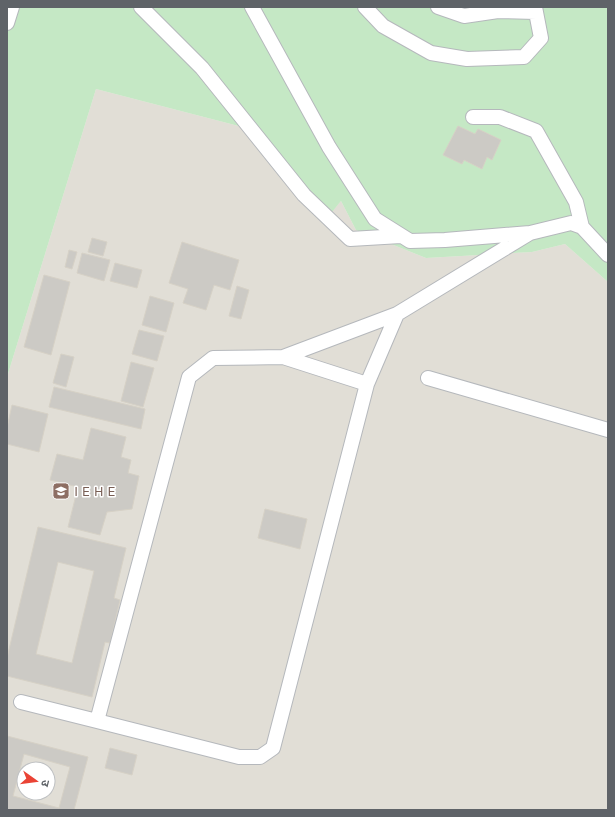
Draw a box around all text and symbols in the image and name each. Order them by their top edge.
school or university icon: I E H E [51,481,71,501]
place label: I E H E [74,482,116,500]
north arrow [16,761,56,801]
text: उ [38,779,52,789]

